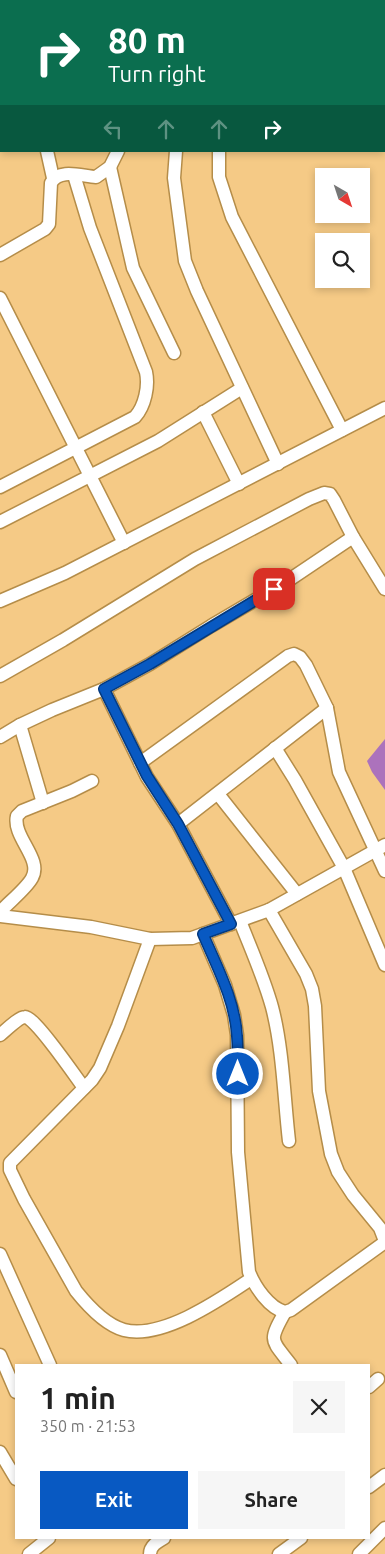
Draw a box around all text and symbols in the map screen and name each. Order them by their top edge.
icon: right [25,20,90,85]
text: 80 m [108,20,186,60]
text: Turn right [108,61,206,86]
icon: left [99,115,127,143]
icon: ahead [152,115,180,143]
icon: ahead [205,115,233,143]
icon: right [258,115,286,143]
north arrow [315,168,370,222]
map controls [315,168,370,288]
button: search [315,233,370,288]
pin [253,568,295,610]
icon: arrive [260,575,288,603]
position arrow [211,1047,263,1099]
text: 1 min [40,1381,116,1415]
button: close [293,1381,345,1433]
text: 350 m · 21:53 [40,1417,136,1435]
button: Exit [40,1471,188,1529]
button: Share [198,1471,345,1529]

